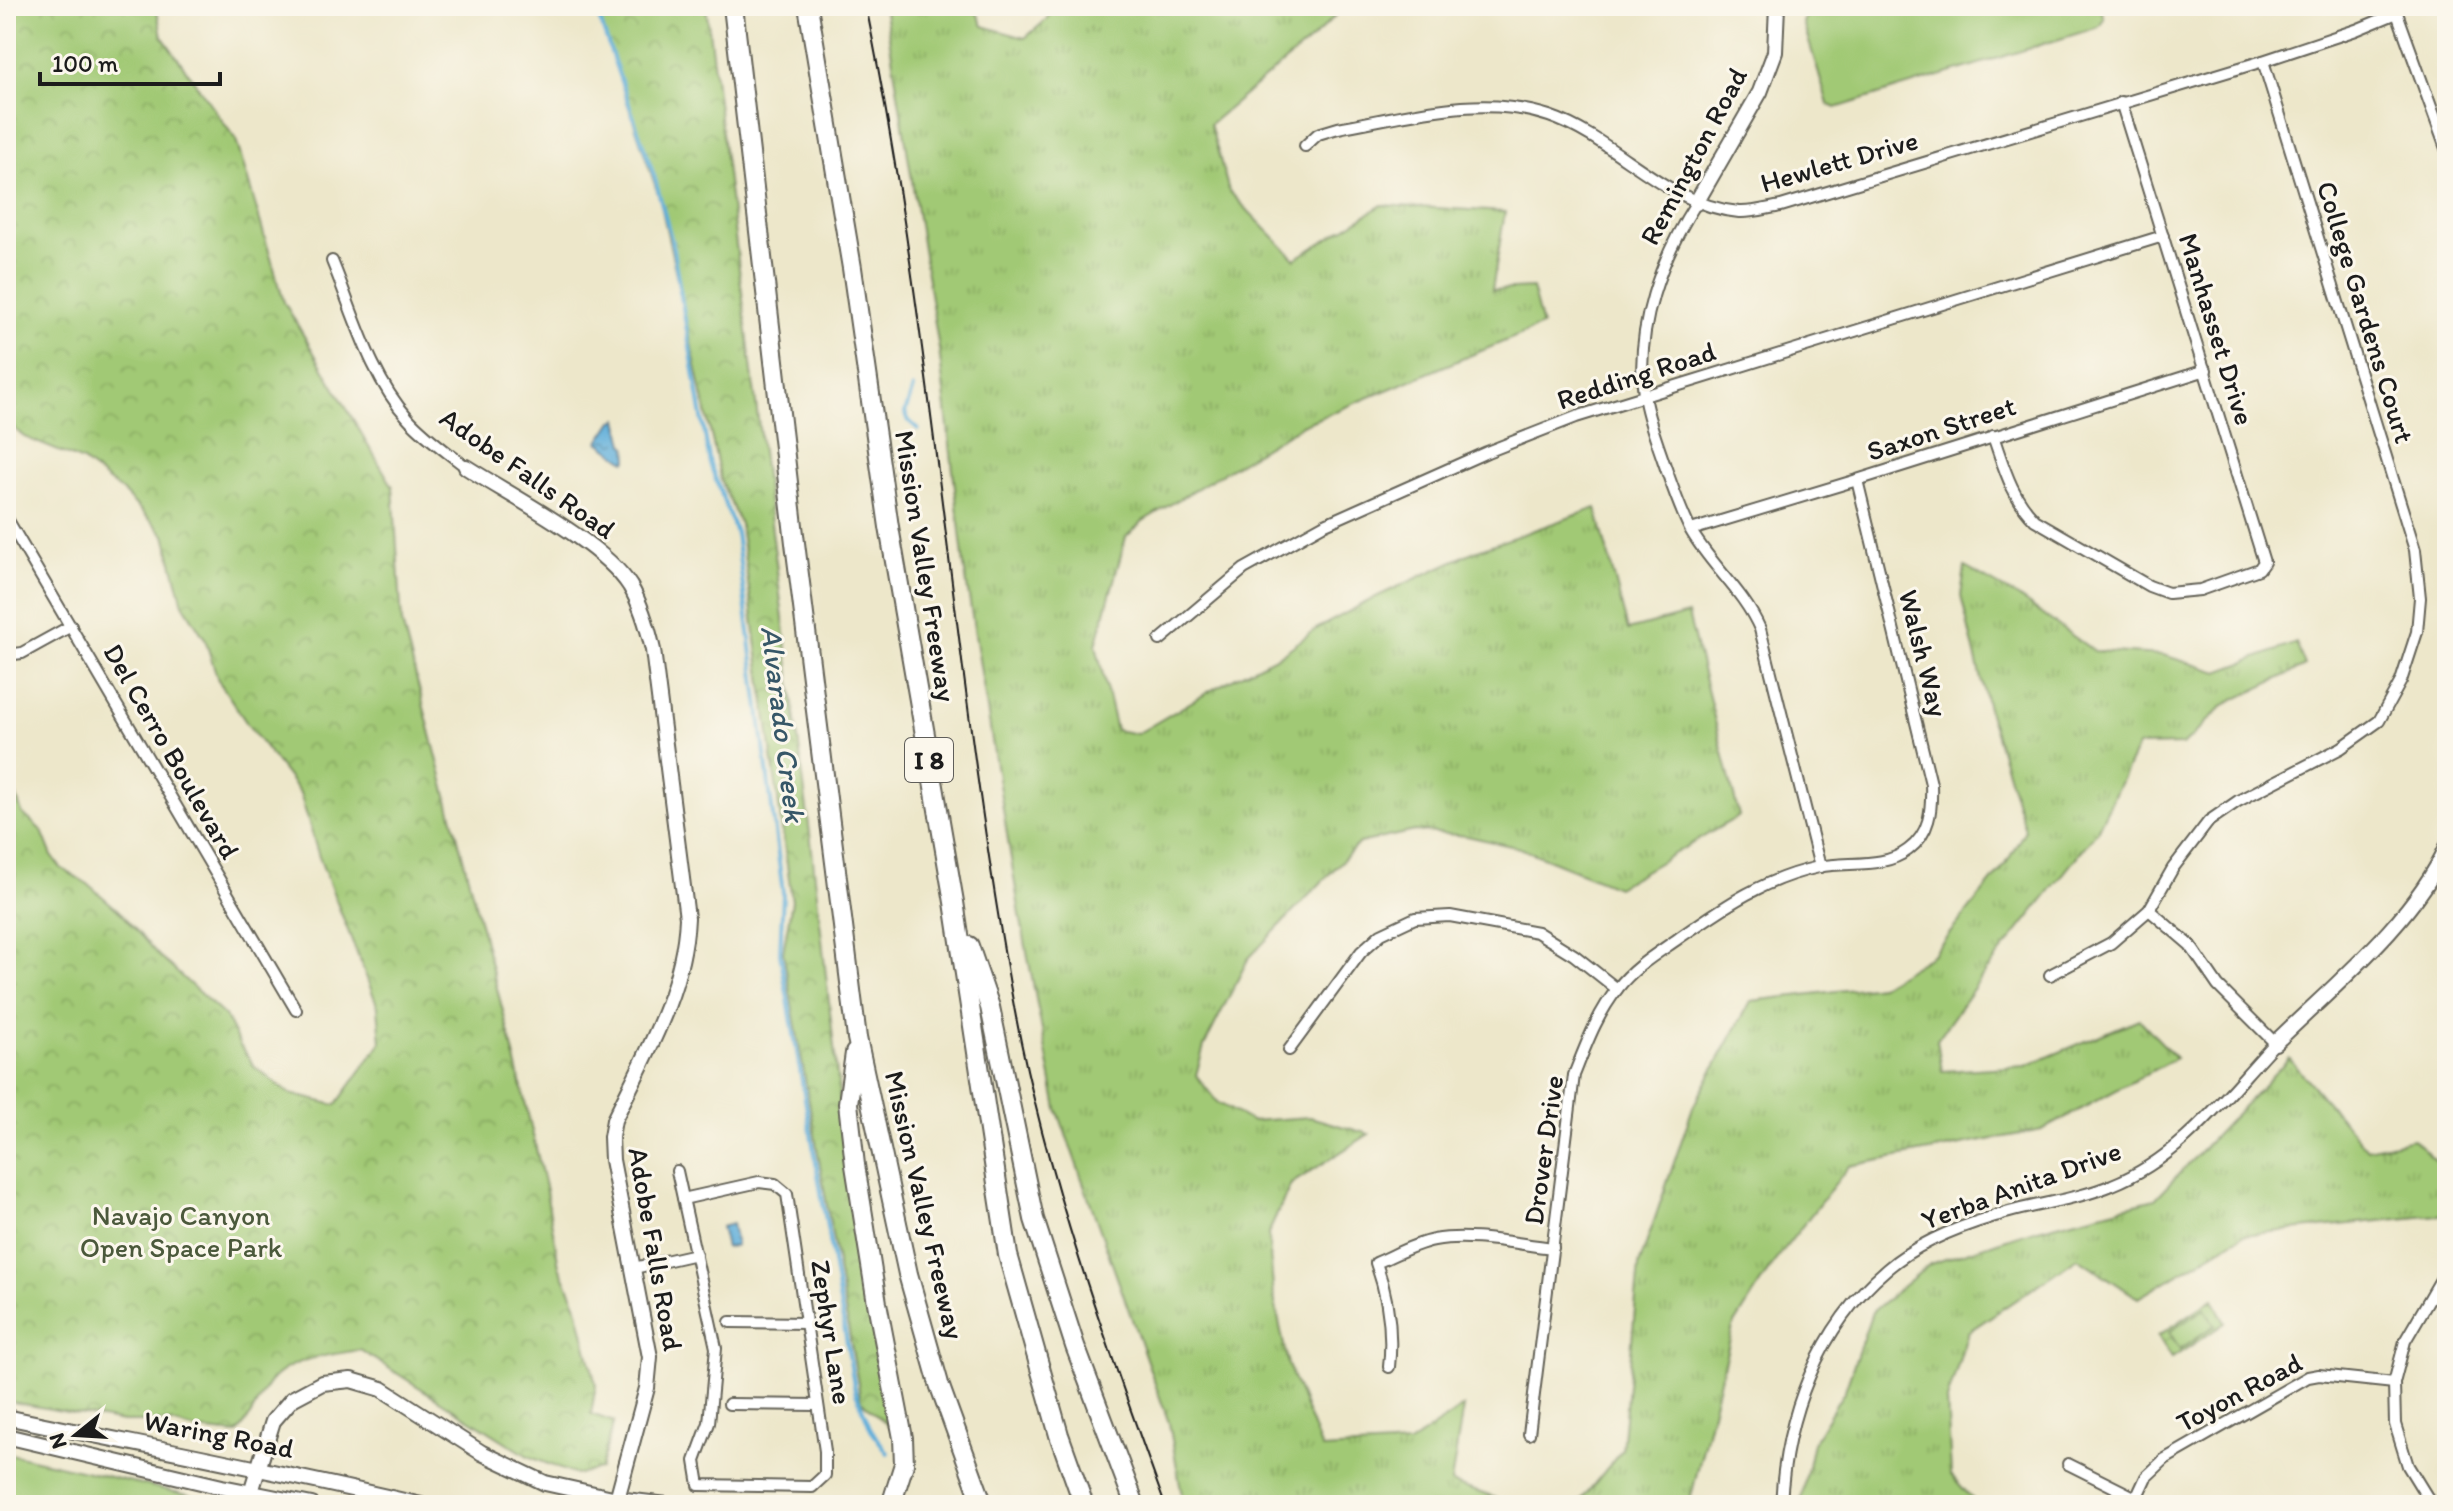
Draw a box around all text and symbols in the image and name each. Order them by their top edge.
scale bar [40,36,220,86]
text: 100 m [52,49,118,78]
street label: Remington Road [1632,61,1754,251]
street label: Hewlett Drive [1756,122,1922,200]
street label: College Gardens Court [2310,177,2422,447]
street label: Manhasset Drive [2172,229,2262,429]
street label: Redding Road [1552,333,1720,417]
street label: Saxon Street [1862,388,2020,468]
street label: Adobe Falls Road [434,400,622,546]
street label: Mission Valley Freeway [888,428,964,704]
street label: Walsh Way [1892,586,1956,720]
water label: Alvarado Creek [753,624,814,825]
street label: Del Cerro Boulevard [96,637,248,865]
road number: I 8 [905,738,953,782]
street label: Mission Valley Freeway [878,1067,972,1343]
street label: Drover Drive [1516,1073,1570,1227]
street label: Yerba Anita Drive [1916,1133,2126,1237]
street label: Adobe Falls Road [621,1145,691,1353]
park label: Navajo Canyon Open Space Park [80,1198,283,1264]
street label: Zephyr Lane [804,1257,860,1407]
street label: Toyon Road [2170,1345,2308,1439]
north arrow [36,1395,116,1475]
street label: Waring Road [141,1403,298,1465]
text: N [42,1430,73,1452]

